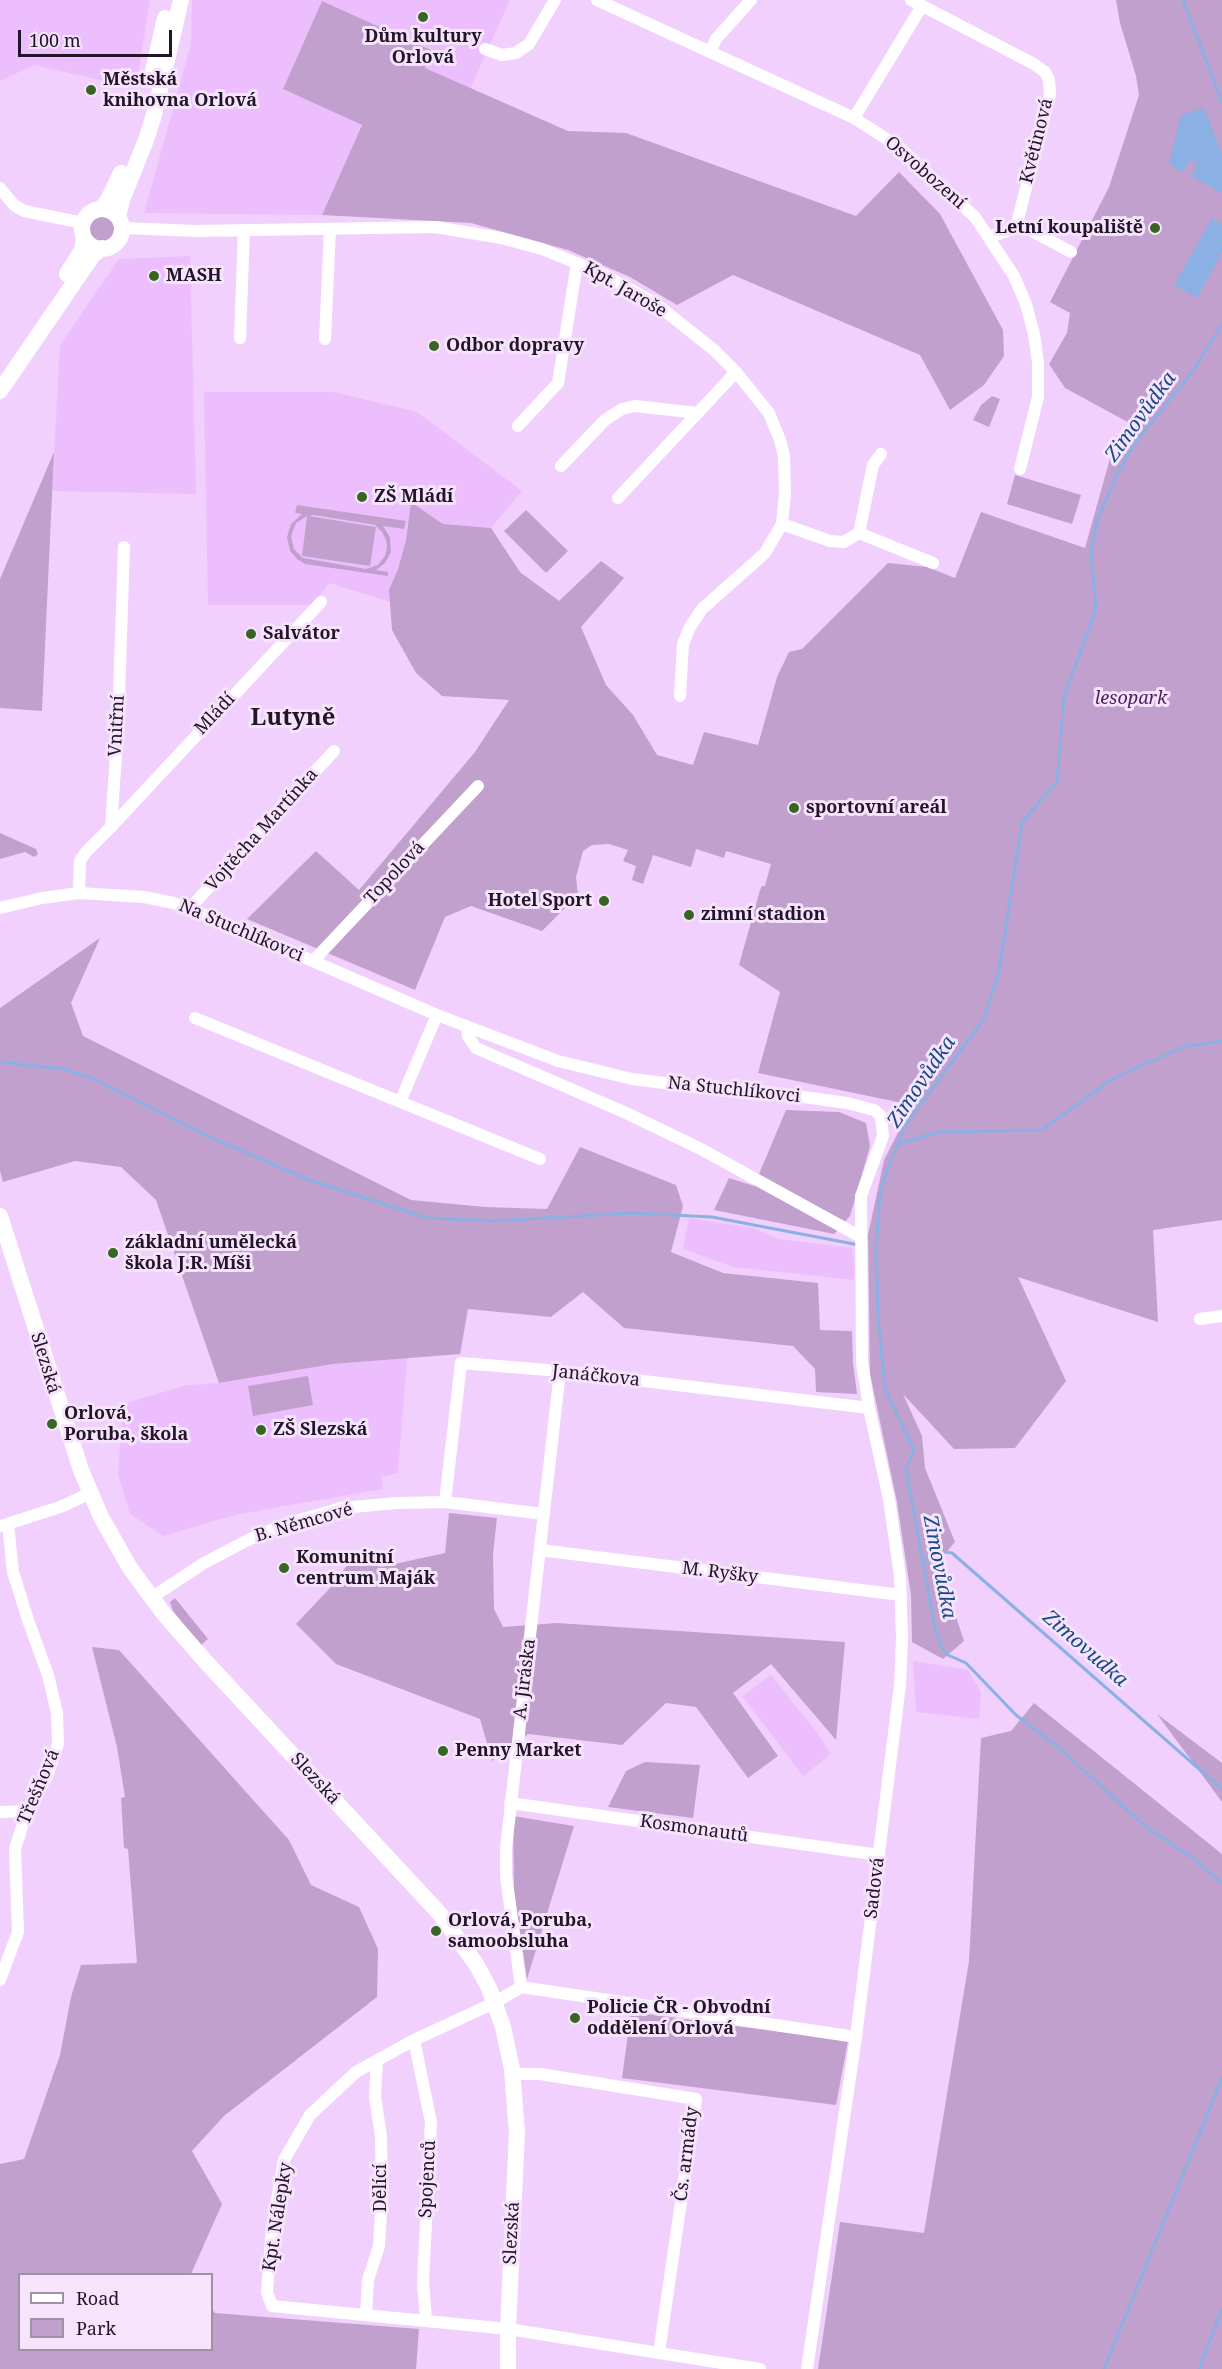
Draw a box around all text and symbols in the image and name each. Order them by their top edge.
marker: Dům kultury Orlová [416,10,430,24]
scale bar [21,18,176,56]
place label: Dům kultury Orlová [364,26,482,68]
text: 100 m [29,28,81,52]
place label: Městská knihovna Orlová [103,69,257,112]
marker: Městská knihovna Orlová [84,83,98,97]
street label: Květinová [1016,96,1058,186]
street label: Osvobození [880,132,970,214]
place label: Letní koupaliště [995,217,1143,239]
marker: Letní koupaliště [1148,221,1162,235]
street label: Kpt. Jaroše [580,258,670,322]
place label: MASH [166,265,222,287]
marker: MASH [147,269,161,283]
place label: Odbor dopravy [446,335,584,357]
marker: Odbor dopravy [427,339,441,353]
water label: Zimovůdka [1100,368,1182,466]
place label: ZŠ Mládí [374,486,453,508]
marker: ZŠ Mládí [355,490,369,504]
place label: Salvátor [263,623,340,645]
marker: Salvátor [244,627,258,641]
park label: lesopark [1095,688,1167,710]
street label: Mládí [190,689,240,739]
street label: Vnitřní [105,695,129,757]
district label: Lutyně [250,704,336,732]
street label: Vojtěcha Martínka [201,764,323,896]
place label: sportovní areál [806,797,947,819]
marker: sportovní areál [787,801,801,815]
street label: Topolová [360,837,430,909]
place label: Hotel Sport [488,890,592,912]
marker: Hotel Sport [597,894,611,908]
street label: Na Stuchlíkovci [175,895,307,967]
place label: zimní stadion [701,904,825,926]
marker: zimní stadion [682,908,696,922]
water label: Zimovůdka [883,1032,961,1132]
street label: Na Stuchlíkovci [667,1072,801,1108]
place label: základní umělecká škola J.R. Míši [125,1232,297,1274]
marker: základní umělecká škola J.R. Míši [106,1246,120,1260]
street label: Slezská [25,1330,65,1396]
street label: Janáčkova [551,1361,641,1391]
place label: Orlová, Poruba, škola [64,1403,188,1446]
marker: Orlová, Poruba, škola [45,1417,59,1431]
place label: ZŠ Slezská [273,1419,368,1441]
marker: ZŠ Slezská [254,1423,268,1437]
street label: B. Němcové [253,1499,355,1547]
water label: Zimovůdka [917,1513,961,1621]
place label: Komunitní centrum Maják [296,1547,435,1590]
street label: M. Ryšky [681,1558,759,1588]
marker: Komunitní centrum Maják [277,1561,291,1575]
water label: Zimovudka [1038,1606,1132,1692]
street label: A. Jiráska [509,1637,541,1721]
place label: Penny Market [455,1740,582,1762]
marker: Penny Market [436,1744,450,1758]
street label: Třešňová [13,1746,65,1828]
street label: Slezská [286,1749,344,1809]
street label: Kosmonautů [638,1811,750,1847]
street label: Sadová [861,1856,889,1920]
place label: Orlová, Poruba, samoobsluha [448,1910,592,1952]
marker: Orlová, Poruba, samoobsluha [429,1924,443,1938]
place label: Policie ČR - Obvodní oddělení Orlová [587,1997,771,2040]
marker: Policie ČR - Obvodní oddělení Orlová [568,2011,582,2025]
street label: Čs. armády [670,2105,704,2203]
street label: Spojenců [415,2139,441,2219]
street label: Kpt. Nálepky [259,2161,297,2273]
street label: Dělící [370,2164,392,2212]
street label: Slezská [500,2201,524,2265]
legend [18,2273,213,2351]
text: Road [76,2286,119,2310]
text: Park [76,2316,116,2340]

